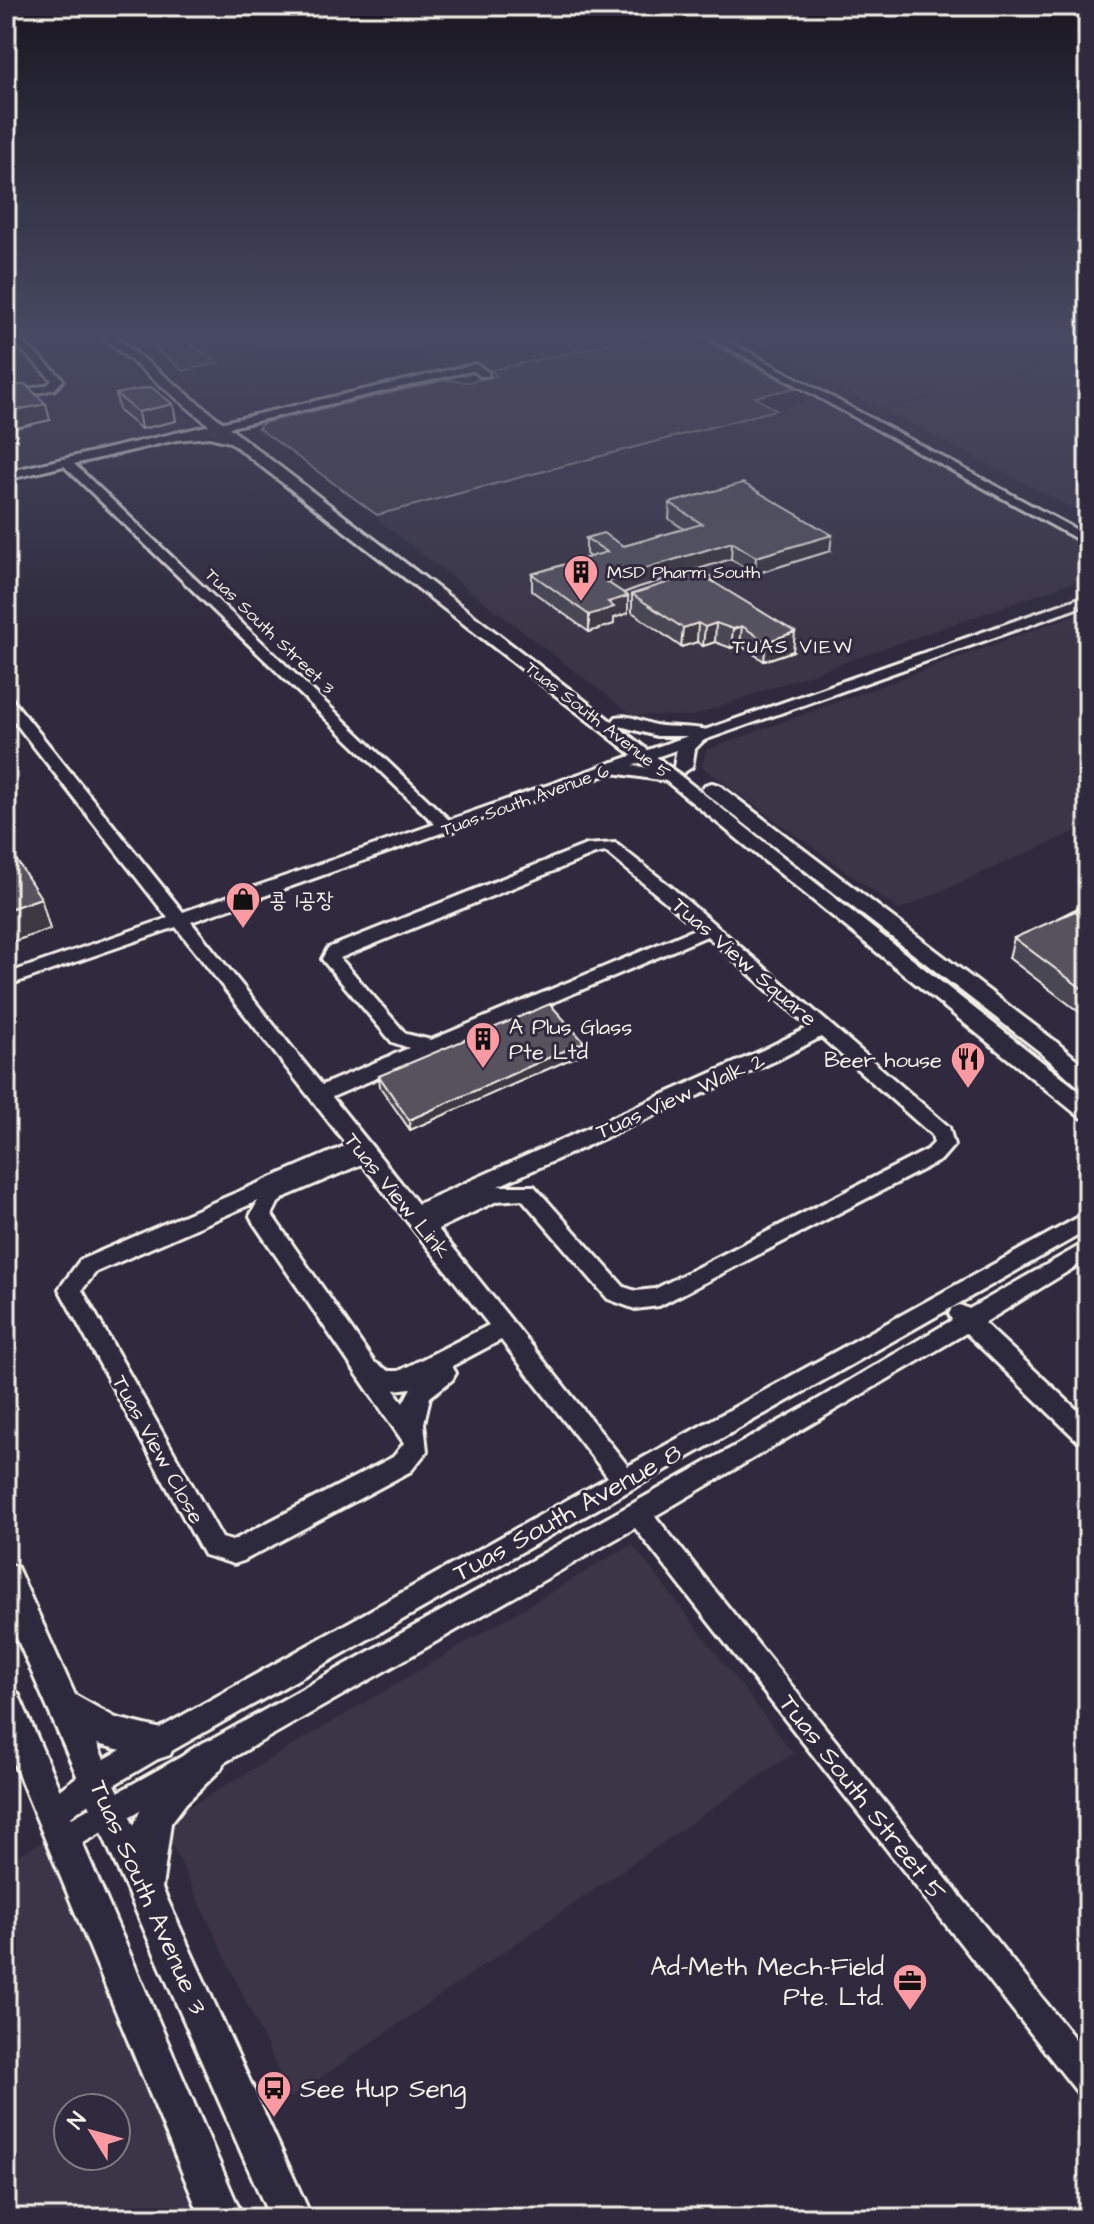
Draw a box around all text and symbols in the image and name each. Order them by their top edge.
building icon: MSD Pharm South [562,553,600,603]
place label: MSD Pharm South [607,560,760,585]
street label: Tuas South Street 3 [199,563,340,700]
district label: TUAS VIEW [732,633,854,661]
street label: Tuas South Avenue 5 [520,656,676,785]
street label: Tuas South Avenue 6 [438,758,613,842]
shop icon: 콩 1공장 [224,880,262,930]
place label: 콩 1공장 [269,885,334,916]
street label: Tuas View Square [665,890,823,1034]
place label: A Plus Glass Pte Ltd [509,1012,632,1068]
building icon: A Plus Glass Pte Ltd [464,1020,502,1070]
restaurant icon: Beer house [949,1040,987,1090]
street label: Tuas View Walk 2 [591,1045,770,1148]
place label: Beer house [824,1045,942,1076]
street label: Tuas View Link [336,1126,458,1266]
street label: Tuas View Close [104,1370,212,1530]
street label: Tuas South Avenue 8 [447,1435,688,1591]
street label: Tuas South Street 5 [770,1687,954,1909]
street label: Tuas South Avenue 3 [80,1775,216,2020]
place label: Ad-Meth Mech-Field Pte. Ltd. [650,1949,884,2015]
office icon: Ad-Meth Mech-Field Pte. Ltd. [891,1962,929,2012]
bus stop icon: See Hup Seng [255,2069,293,2119]
place label: See Hup Seng [300,2071,466,2109]
north arrow [52,2092,132,2172]
text: N [61,2106,94,2136]

